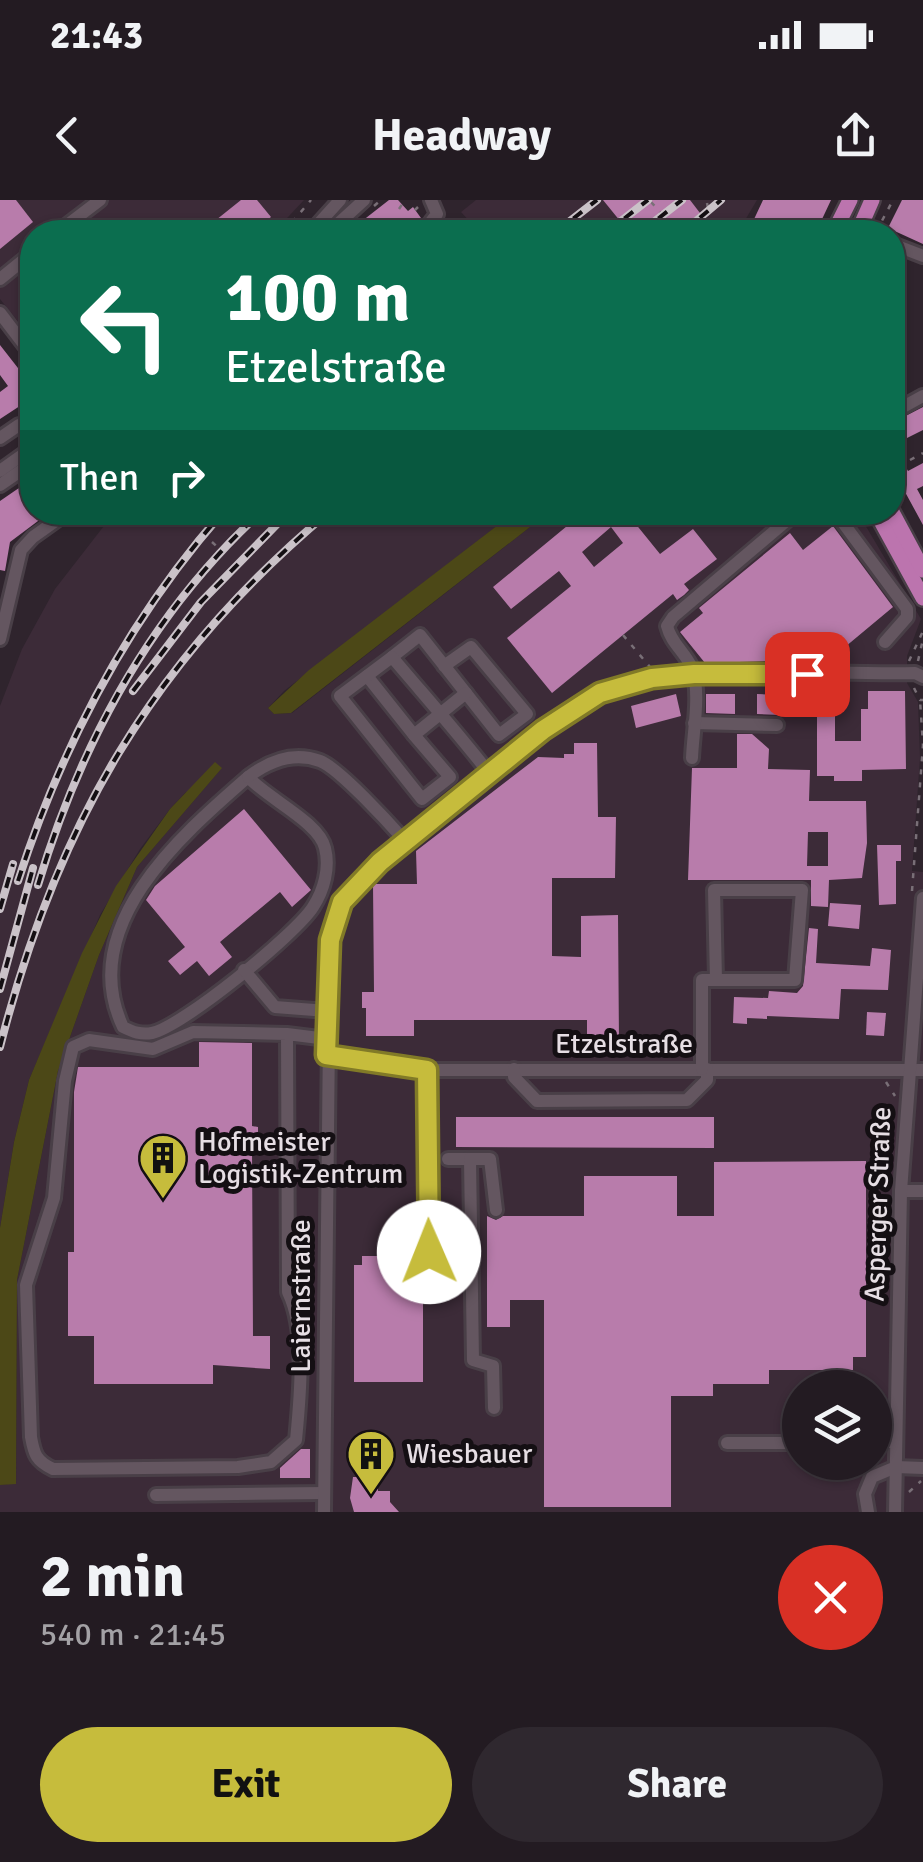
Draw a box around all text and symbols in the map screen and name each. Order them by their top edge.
text: 21:43 [50,12,143,59]
icon: back [40,108,95,163]
text: Headway [372,108,551,163]
icon: share [828,108,883,163]
text: 100 m [225,254,410,340]
icon: left [60,260,190,390]
text: Etzelstraße [225,340,447,395]
icon: right [159,450,214,505]
text: Then [60,454,139,501]
pin [765,632,850,717]
icon: arrive [780,647,835,702]
street label: Etzelstraße [555,1027,693,1061]
street label: Asperger Straße [858,1106,898,1302]
place label: Hofmeister Logistik-Zentrum [198,1125,403,1191]
building icon: Hofmeister Logistik-Zentrum [137,1132,189,1200]
position arrow [377,1200,481,1304]
street label: Laiernstraße [284,1219,318,1373]
map controls [782,1370,892,1480]
button: layers [782,1370,892,1480]
building icon: Wiesbauer [345,1428,397,1496]
place label: Wiesbauer [406,1437,533,1471]
text: 2 min [40,1540,185,1614]
button: close [778,1545,883,1650]
text: 540 m · 21:45 [40,1615,226,1654]
button: Exit [40,1727,452,1842]
button: Share [472,1727,883,1842]

